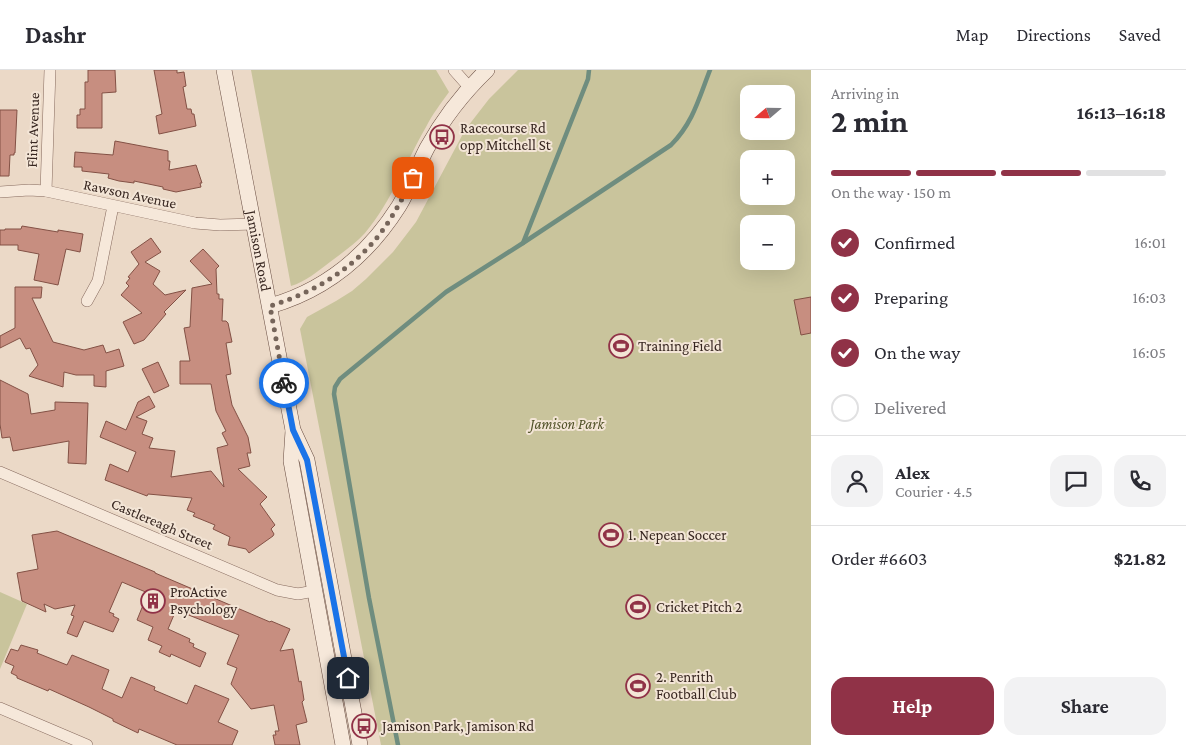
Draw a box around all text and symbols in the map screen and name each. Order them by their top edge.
text: Dashr [25,21,86,48]
text: Map [956,25,988,45]
text: Directions [1016,25,1091,45]
text: Saved [1119,25,1161,45]
north arrow [740,85,795,140]
map controls [740,85,795,270]
text: Arriving in [831,85,899,102]
street label: Flint Avenue [24,92,42,168]
text: 16:13–16:18 [1077,102,1166,123]
text: 2 min [831,103,908,139]
place label: Racecourse Rd opp Mitchell St [460,120,552,154]
bus stop icon: Racecourse Rd opp Mitchell St [429,124,455,150]
button: + [740,150,795,205]
pin [392,157,434,199]
icon: bag [399,164,427,192]
street label: Rawson Avenue [82,176,178,212]
text: On the way · 150 m [831,184,951,201]
street label: Jamison Road [242,207,274,293]
button: − [740,215,795,270]
icon: check [831,229,859,257]
text: Confirmed [874,232,955,253]
text: 16:01 [1135,234,1166,251]
icon: check [831,284,859,312]
text: Preparing [874,287,948,308]
text: 16:03 [1132,289,1166,306]
sports icon: Training Field [608,333,634,359]
place label: Training Field [638,338,722,355]
icon: check [831,339,859,367]
text: On the way [874,342,960,363]
text: 16:05 [1132,344,1166,361]
courier [259,358,309,408]
icon: bike [270,369,298,397]
text: Delivered [874,397,947,418]
park label: Jamison Park [527,416,605,433]
button: person [831,455,883,507]
button: chat [1050,455,1102,507]
button: phone [1114,455,1166,507]
text: Alex [895,462,930,483]
text: Courier · 4.5 [895,483,973,500]
street label: Castlereagh Street [108,495,216,554]
sports icon: 1. Nepean Soccer [598,522,624,548]
place label: 1. Nepean Soccer [628,527,727,544]
text: Order #6603 [831,548,927,569]
text: $21.82 [1114,548,1166,569]
place label: ProActive Psychology [170,584,237,618]
building icon: ProActive Psychology [140,588,166,614]
sports icon: Cricket Pitch 2 [625,594,651,620]
place label: Cricket Pitch 2 [656,599,742,615]
pin [327,657,369,699]
icon: home [334,664,362,692]
place label: 2. Penrith Football Club [656,669,737,702]
sports icon: 2. Penrith Football Club [625,673,651,699]
button: Help [831,677,994,735]
button: Share [1004,677,1166,735]
bus stop icon: Jamison Park, Jamison Rd [351,713,377,739]
place label: Jamison Park, Jamison Rd [380,718,534,735]

